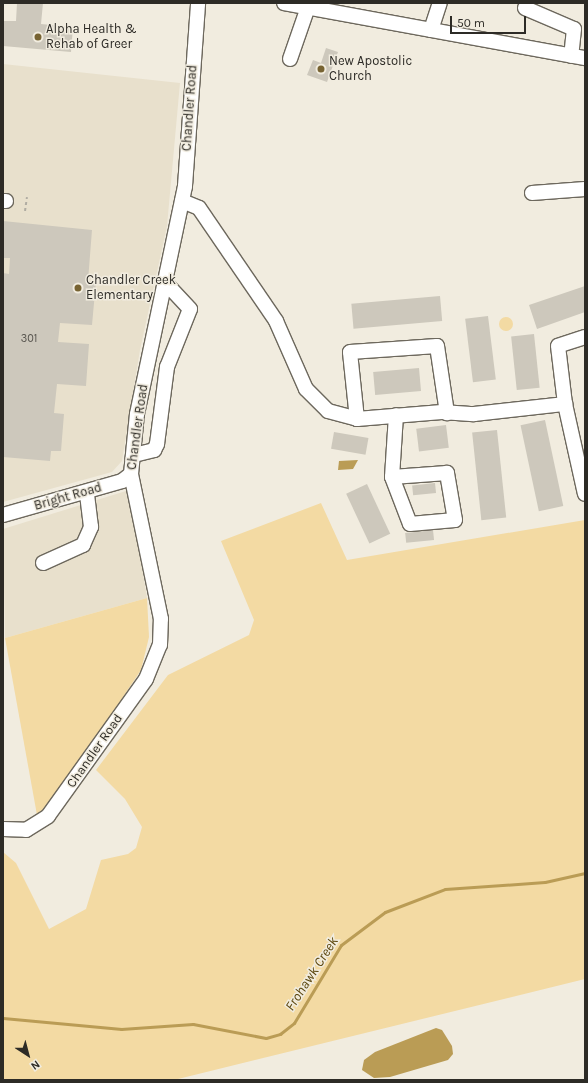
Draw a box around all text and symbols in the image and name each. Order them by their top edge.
scale bar [452,8,528,34]
text: 50 m [457,16,485,30]
place label: Alpha Health & Rehab of Greer [46,22,137,53]
marker: Alpha Health & Rehab of Greer [33,32,43,42]
place label: New Apostolic Church [329,54,412,85]
street label: Chandler Road [179,64,201,152]
marker: New Apostolic Church [316,64,326,74]
place label: Chandler Creek Elementary [86,273,176,304]
marker: Chandler Creek Elementary [73,283,83,293]
house number: 301 [21,332,37,346]
street label: Chandler Road [124,383,152,471]
street label: Bright Road [32,480,104,514]
street label: Chandler Road [64,711,126,791]
water label: Frohawk Creek [282,934,342,1014]
north arrow [8,1035,48,1075]
text: N [28,1058,42,1073]

